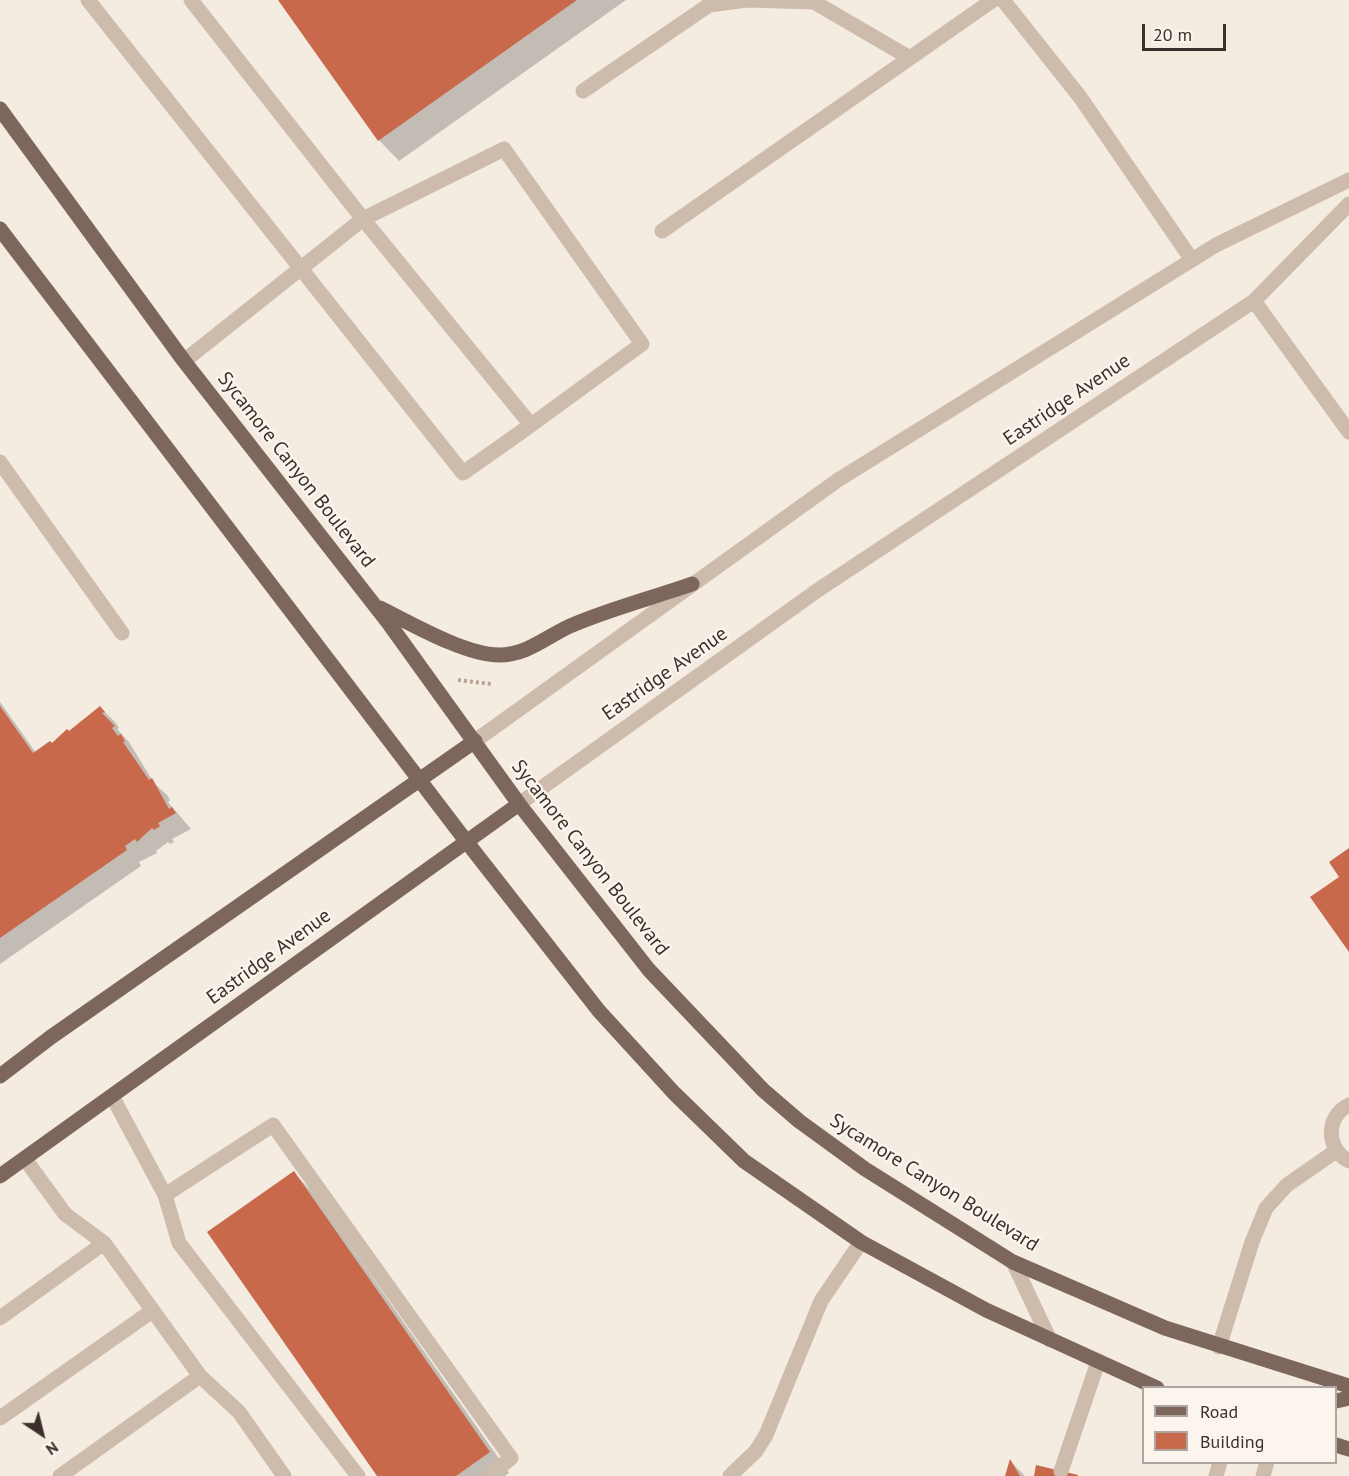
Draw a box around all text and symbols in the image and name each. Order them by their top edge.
scale bar [1145,12,1229,50]
text: 20 m [1153,23,1192,46]
street label: Eastridge Avenue [999,349,1135,451]
street label: Sycamore Canyon Boulevard [212,367,380,573]
street label: Eastridge Avenue [598,622,732,726]
street label: Sycamore Canyon Boulevard [506,755,674,961]
street label: Eastridge Avenue [202,904,336,1010]
street label: Sycamore Canyon Boulevard [825,1109,1043,1257]
legend [1142,1386,1337,1464]
text: Road [1200,1400,1238,1423]
north arrow [12,1404,72,1464]
text: Building [1200,1430,1264,1453]
text: N [42,1438,62,1460]

